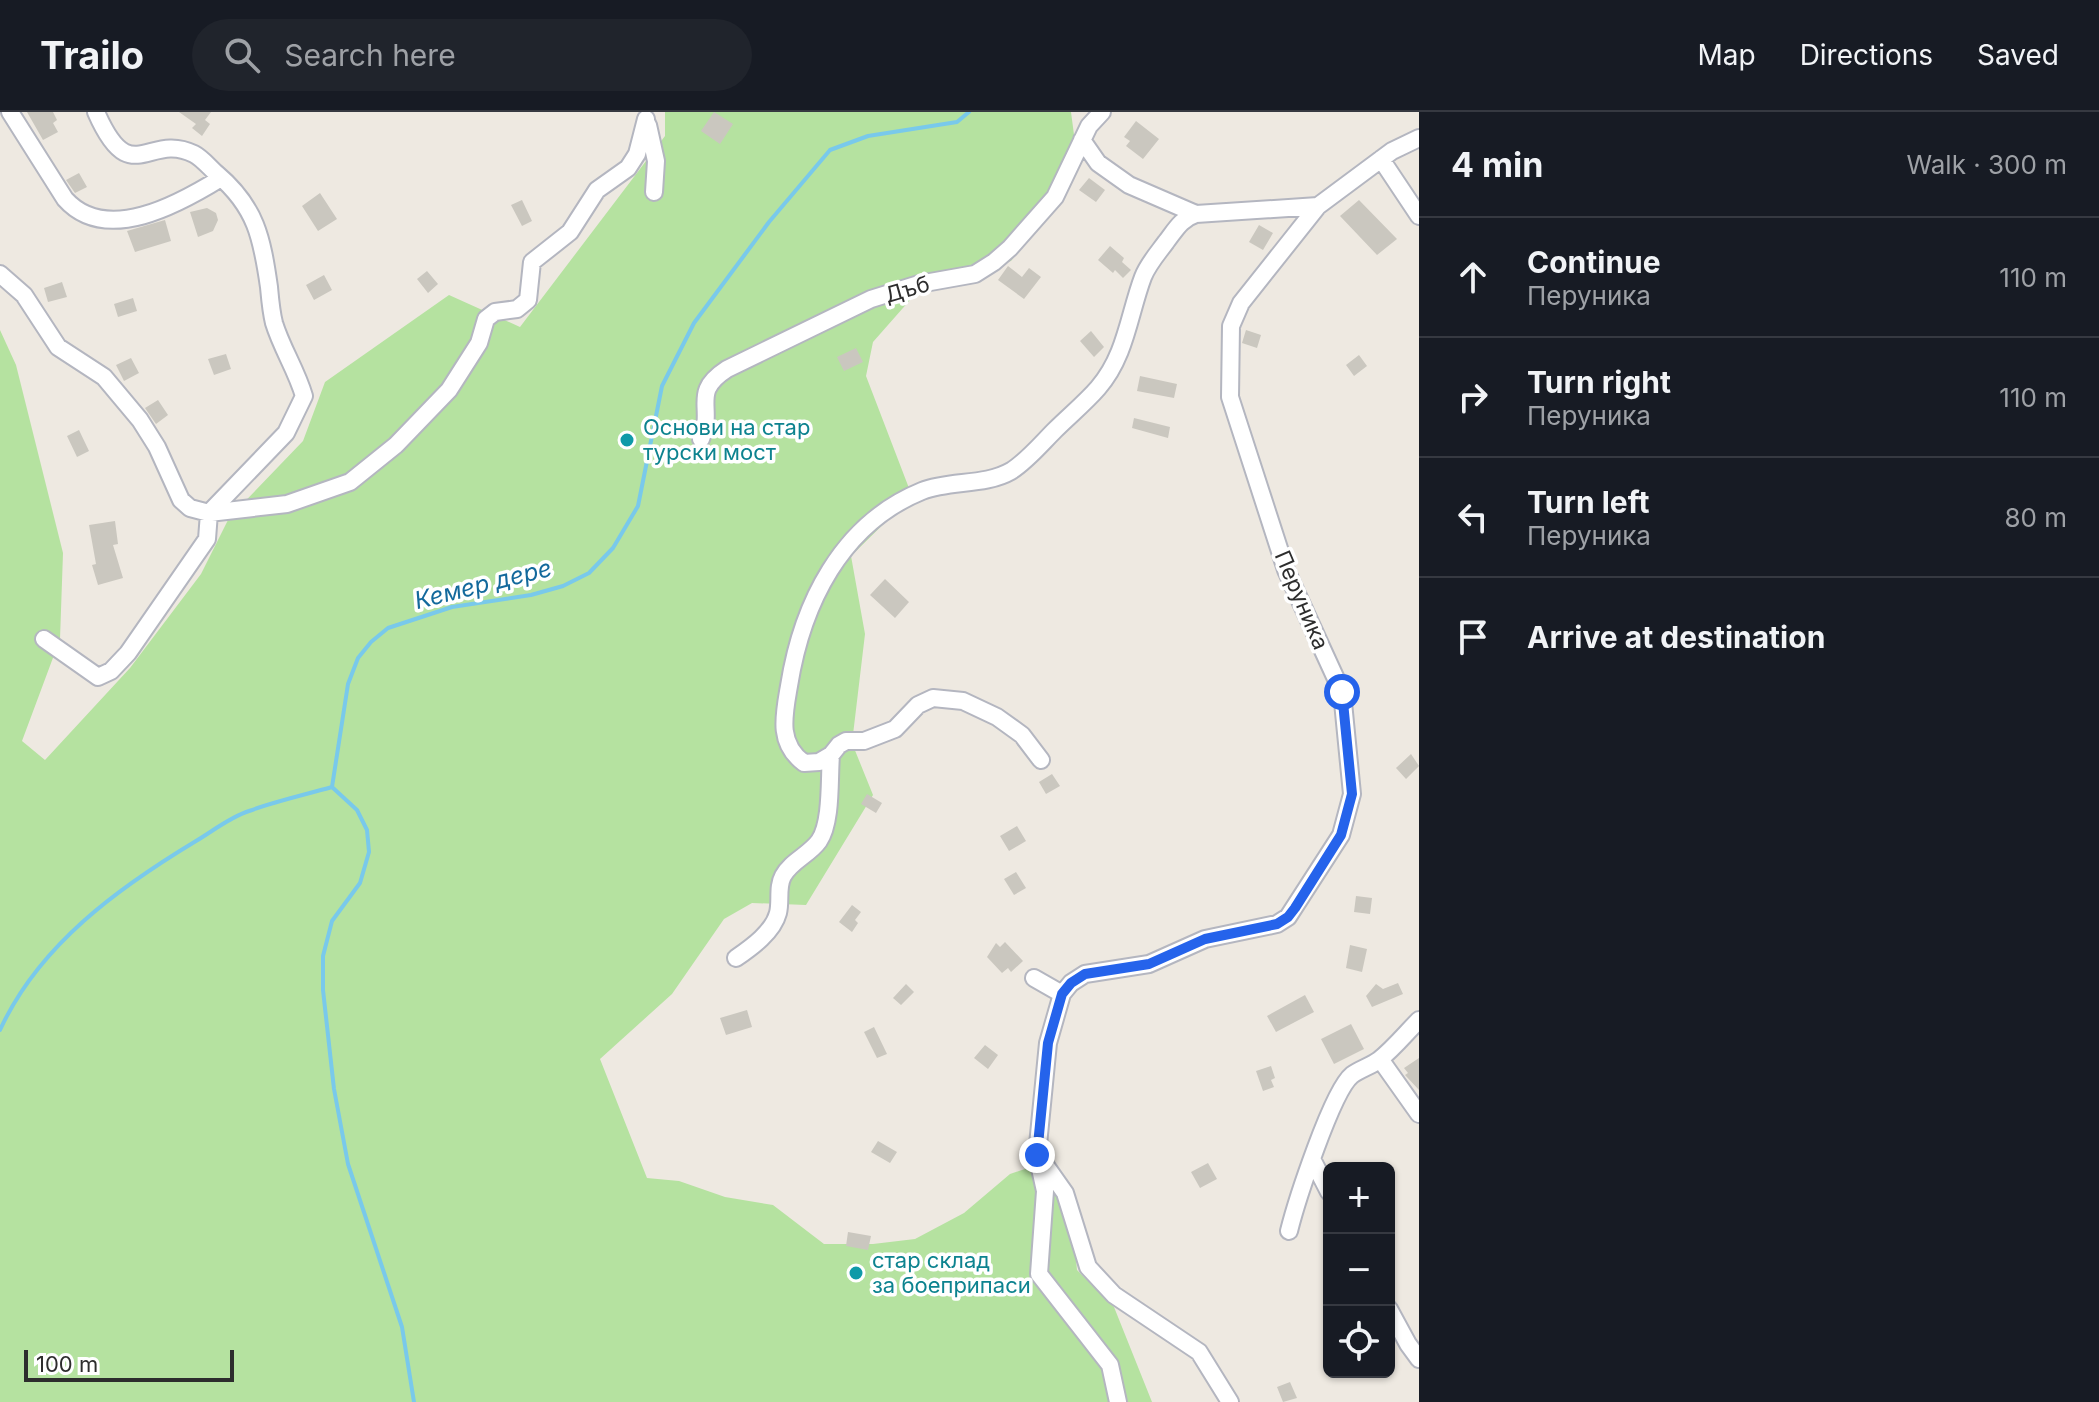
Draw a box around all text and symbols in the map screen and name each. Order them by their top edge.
search box [192,19,752,91]
text: Trailo [40,32,144,78]
icon: search [220,33,264,77]
text: Search here [284,37,456,73]
text: Map [1697,38,1756,72]
text: Directions [1800,38,1933,72]
text: Saved [1977,38,2059,72]
text: 4 min [1451,144,1543,185]
text: Walk · 300 m [1906,149,2067,180]
text: Continue [1527,244,1661,280]
icon: ahead [1451,255,1495,299]
text: 110 m [1999,262,2067,293]
street label: Дъб [882,270,932,308]
text: Перуника [1527,280,1651,311]
text: Turn right [1527,364,1671,400]
icon: right [1451,375,1495,419]
text: 110 m [1999,382,2067,413]
text: Перуника [1527,400,1651,431]
place label: Основи на стар турски мост [643,414,810,465]
marker: Основи на стар турски мост [618,431,636,449]
text: Turn left [1527,484,1649,520]
icon: left [1451,495,1495,539]
text: 80 m [2004,502,2067,533]
text: Перуника [1527,520,1651,551]
street label: Перуника [1270,547,1334,653]
water label: Кемер дере [411,553,555,615]
icon: arrive [1451,615,1495,659]
text: Arrive at destination [1527,619,1825,655]
route start [1324,674,1360,710]
route end [1019,1137,1055,1173]
map controls [1323,1162,1395,1378]
button: + [1323,1162,1395,1234]
button: − [1323,1234,1395,1306]
place label: стар склад за боеприпаси [872,1247,1031,1298]
marker: стар склад за боеприпаси [847,1264,865,1282]
button: locate [1323,1306,1395,1378]
scale bar [24,1346,234,1382]
text: 100 m [36,1351,98,1377]

